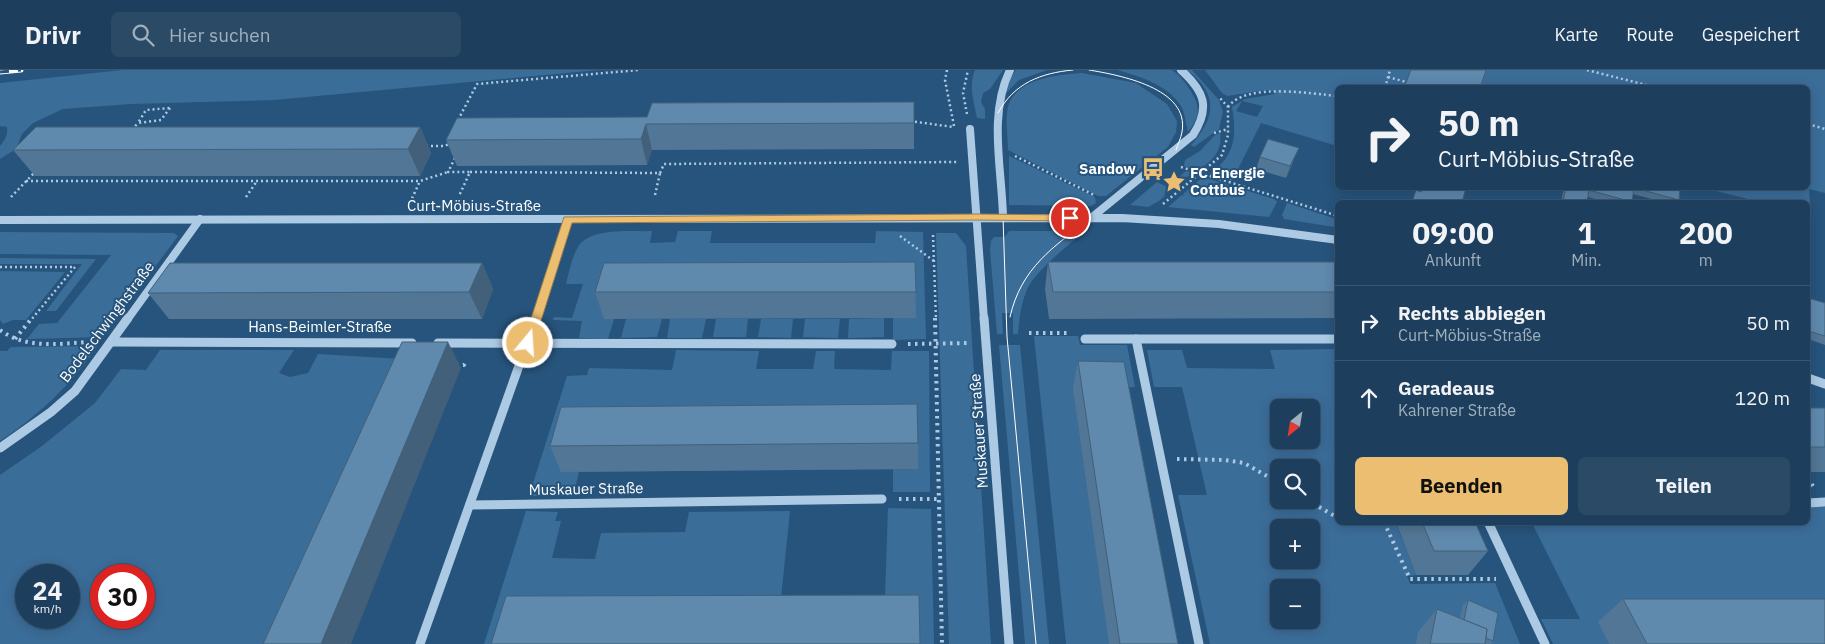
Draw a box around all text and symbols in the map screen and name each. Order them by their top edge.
search box [111,12,461,57]
text: Drivr [25,19,81,51]
icon: search [129,21,157,49]
text: Hier suchen [169,23,271,47]
text: Karte [1555,23,1598,46]
text: Route [1626,23,1674,46]
text: Gespeichert [1702,23,1800,46]
text: 50 m [1438,100,1520,146]
icon: right [1355,105,1420,170]
text: Curt-Möbius-Straße [1438,144,1635,173]
bus stop icon: Sandow [1140,156,1166,182]
place label: Sandow [1079,159,1136,178]
place label: FC Energie Cottbus [1190,163,1265,199]
place icon: FC Energie Cottbus [1161,169,1187,195]
street label: Curt-Möbius-Straße [407,196,541,215]
pin [1049,197,1091,239]
icon: arrive [1056,204,1084,232]
text: 09:00 [1412,213,1494,252]
text: 1 [1577,213,1595,252]
text: 200 [1679,213,1733,252]
text: Ankunft [1425,250,1481,270]
text: Min. [1571,250,1602,270]
text: m [1699,250,1713,270]
street label: Bodelschwinghstraße [55,257,158,386]
text: Rechts abbiegen [1398,301,1546,325]
icon: right [1355,309,1383,337]
text: 50 m [1746,311,1790,335]
position arrow [501,316,553,368]
street label: Hans-Beimler-Straße [248,317,392,336]
text: Curt-Möbius-Straße [1398,325,1541,345]
street label: Muskauer Straße [965,373,992,489]
text: Geradeaus [1398,376,1495,400]
icon: ahead [1355,384,1383,412]
text: 120 m [1735,386,1790,410]
north arrow [1270,399,1320,449]
map controls [1270,399,1320,629]
text: Kahrener Straße [1398,400,1516,420]
button: Beenden [1355,457,1568,515]
button: Teilen [1578,457,1790,515]
button: search [1270,459,1320,509]
street label: Muskauer Straße [528,478,644,499]
button: + [1270,519,1320,569]
speed limit sign: 30 [90,564,155,629]
text: 24 [32,574,63,607]
button: − [1270,579,1320,629]
text: km/h [33,601,62,616]

